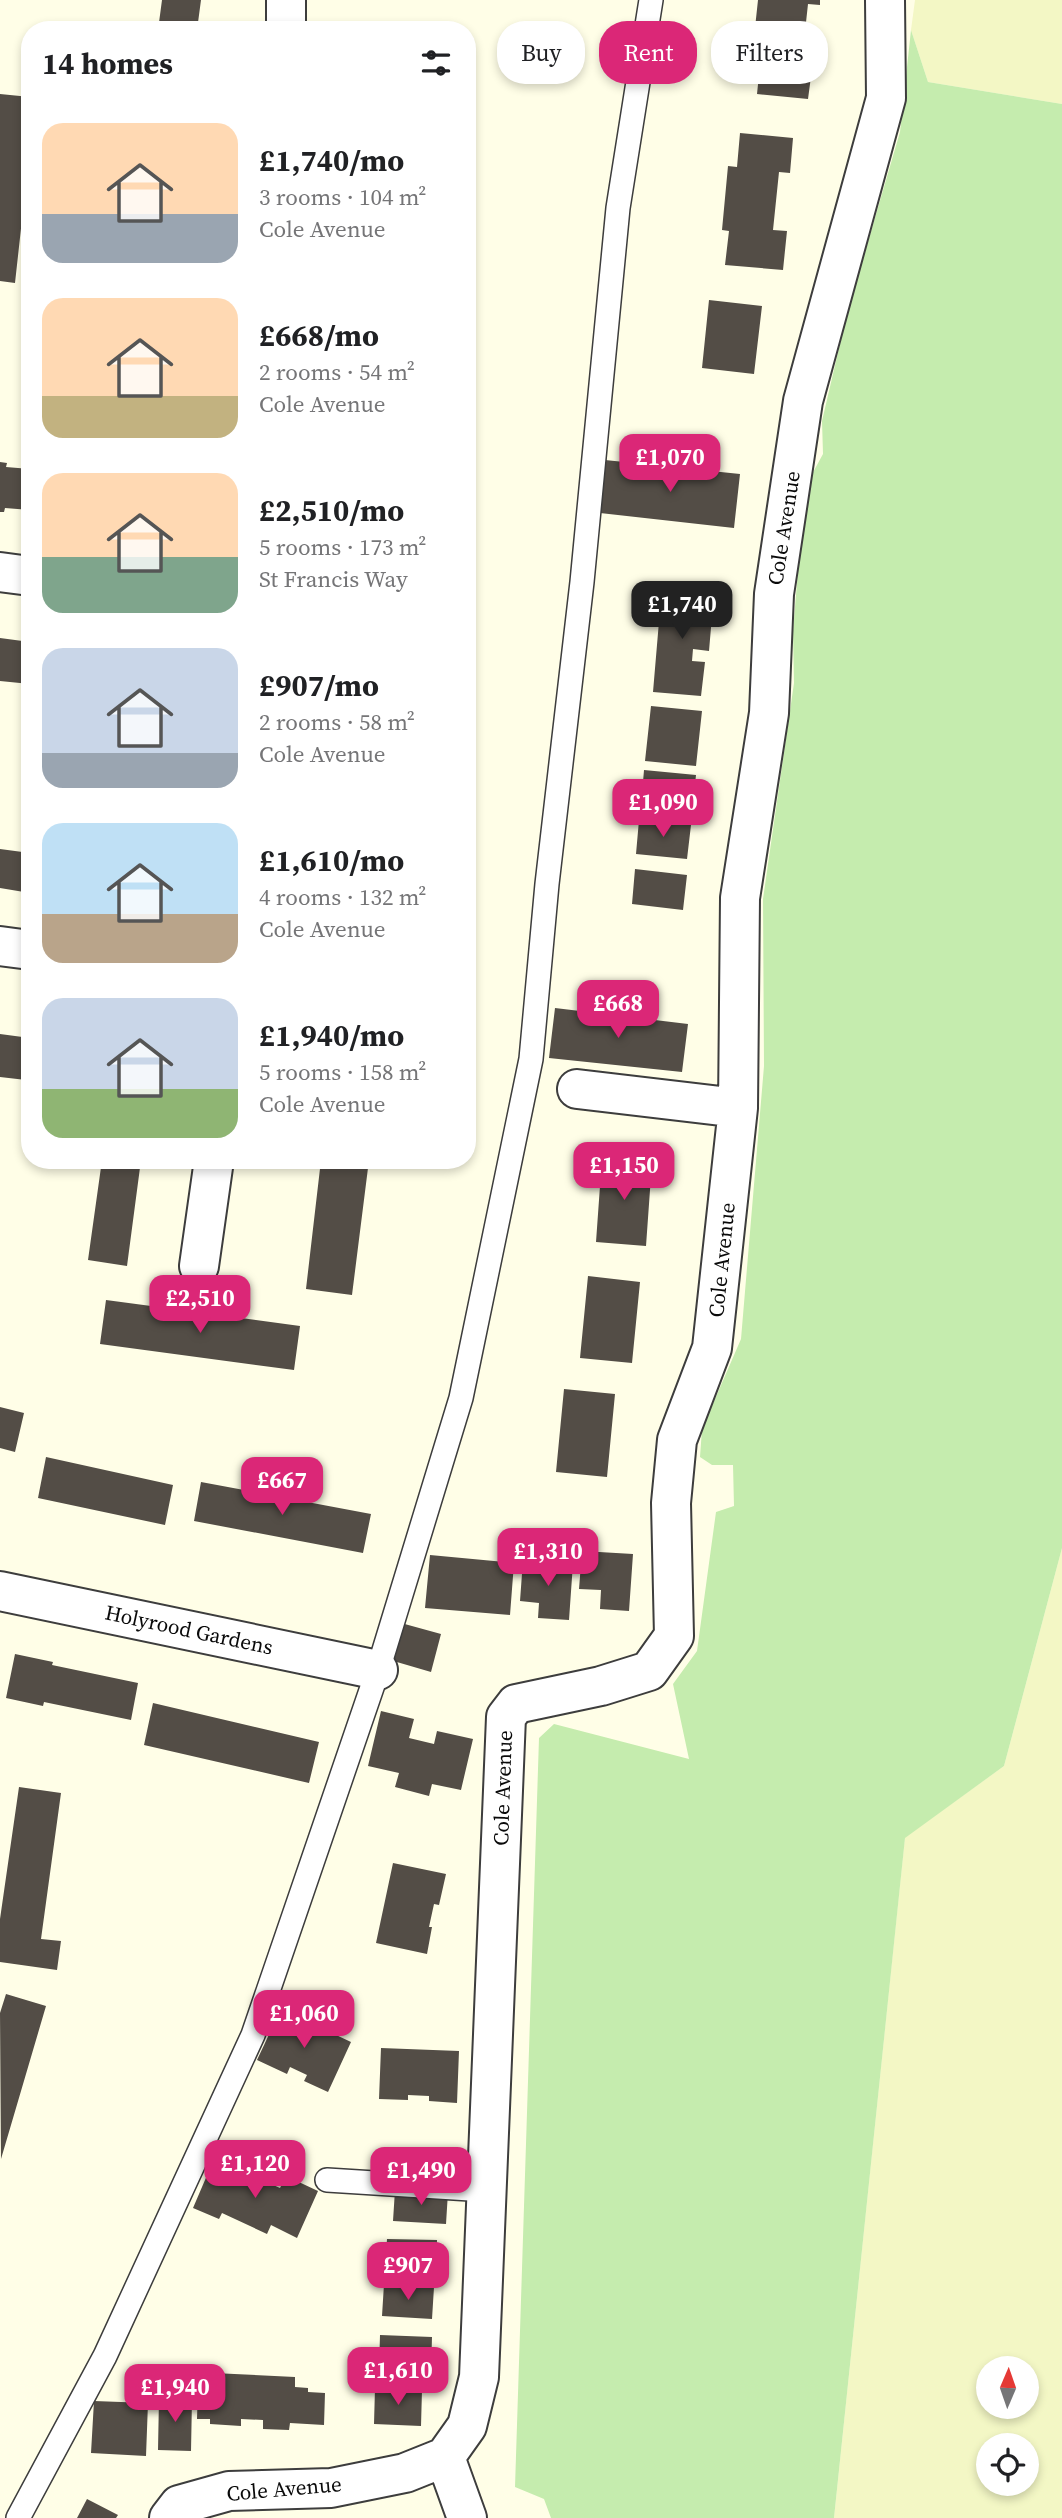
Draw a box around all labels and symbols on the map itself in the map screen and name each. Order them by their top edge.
pin: £1,070 [613,434,727,494]
street label: Cole Avenue [760,469,807,587]
pin: £1,740 [625,582,739,641]
pin: £1,090 [606,780,720,839]
pin: £668 [577,981,659,1040]
pin: £1,150 [567,1142,681,1202]
street label: Cole Avenue [701,1201,742,1319]
pin: £2,510 [143,1276,257,1335]
pin: £667 [241,1458,323,1517]
pin: £1,310 [491,1528,605,1588]
street label: Holyrood Gardens [103,1598,276,1661]
street label: Cole Avenue [486,1730,519,1846]
pin: £1,060 [247,1990,361,2050]
pin: £1,120 [198,2140,312,2200]
pin: £1,490 [364,2148,478,2207]
pin: £907 [367,2242,449,2302]
pin: £1,610 [341,2348,455,2407]
north arrow [976,2356,1040,2418]
pin: £1,940 [118,2364,232,2424]
street label: Cole Avenue [225,2469,343,2508]

